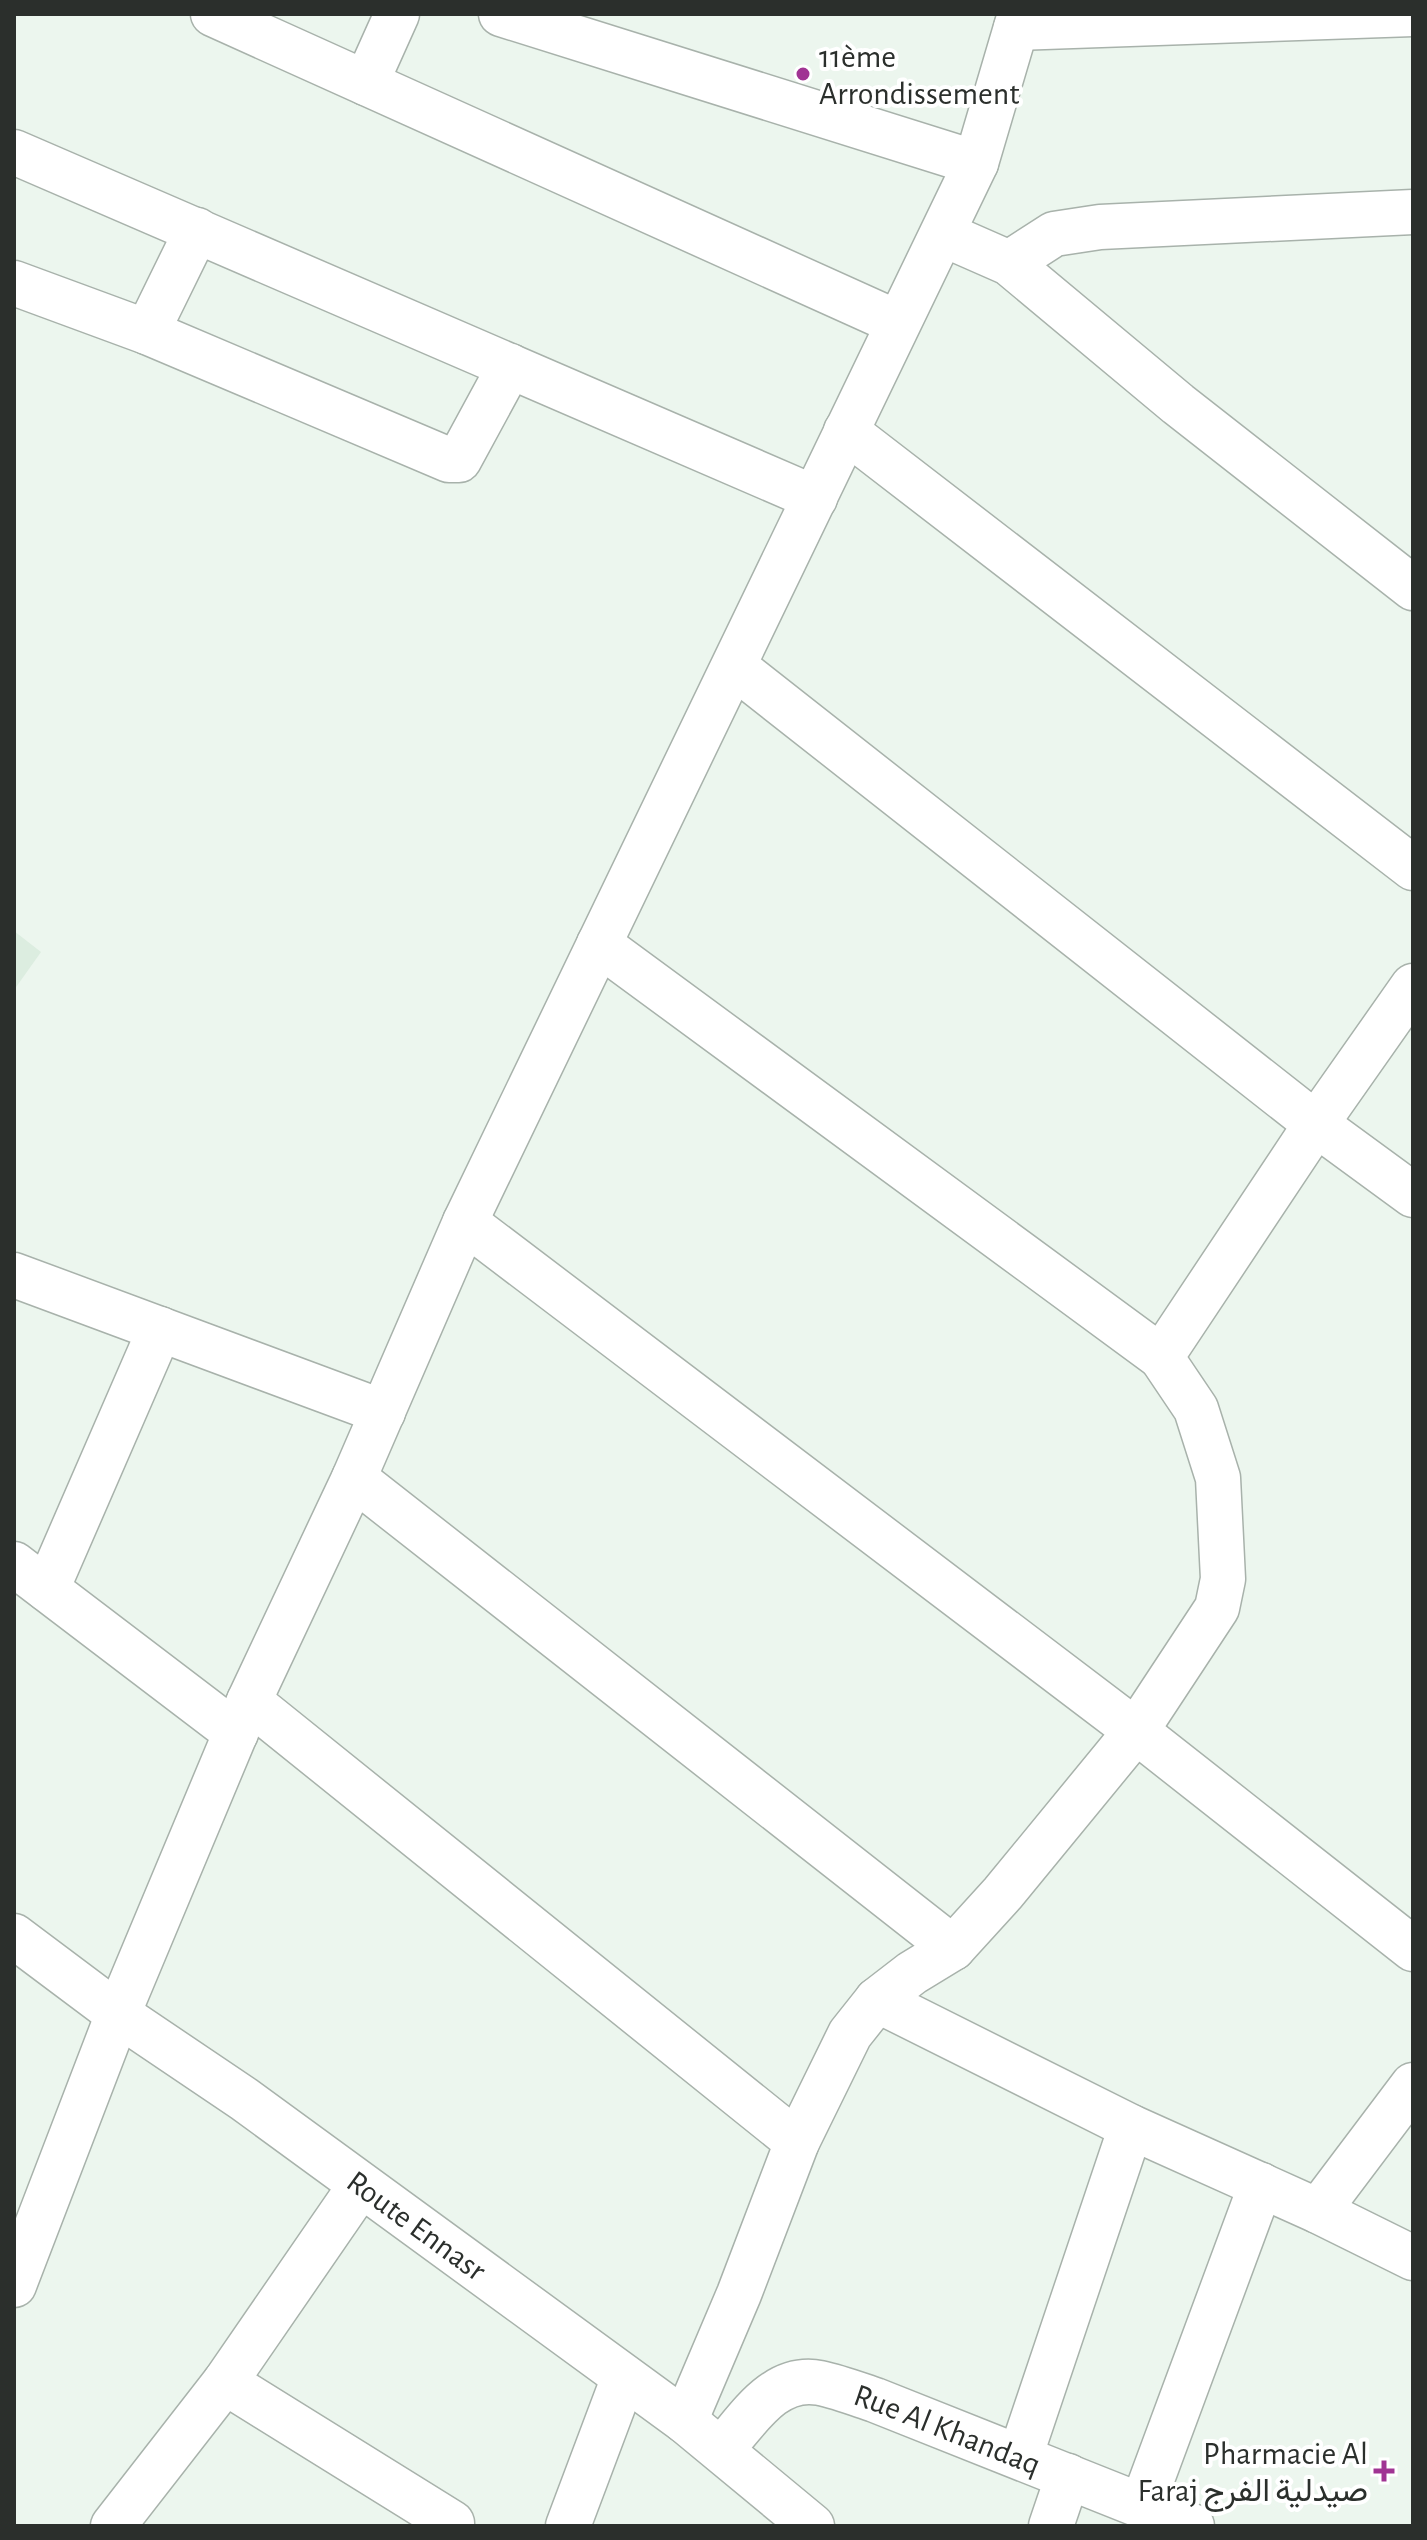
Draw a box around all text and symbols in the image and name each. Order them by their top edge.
place label: 11ème Arrondissement [819,41,1020,110]
marker: 11ème Arrondissement [794,65,812,83]
street label: Route Ennasr [341,2165,492,2287]
street label: Rue Al Khandaq [850,2379,1045,2481]
place label: Pharmacie Al Faraj صيدلية الفرج [1138,2438,1368,2512]
marker: Pharmacie Al Faraj صيدلية الفرج [1375,2462,1393,2480]

